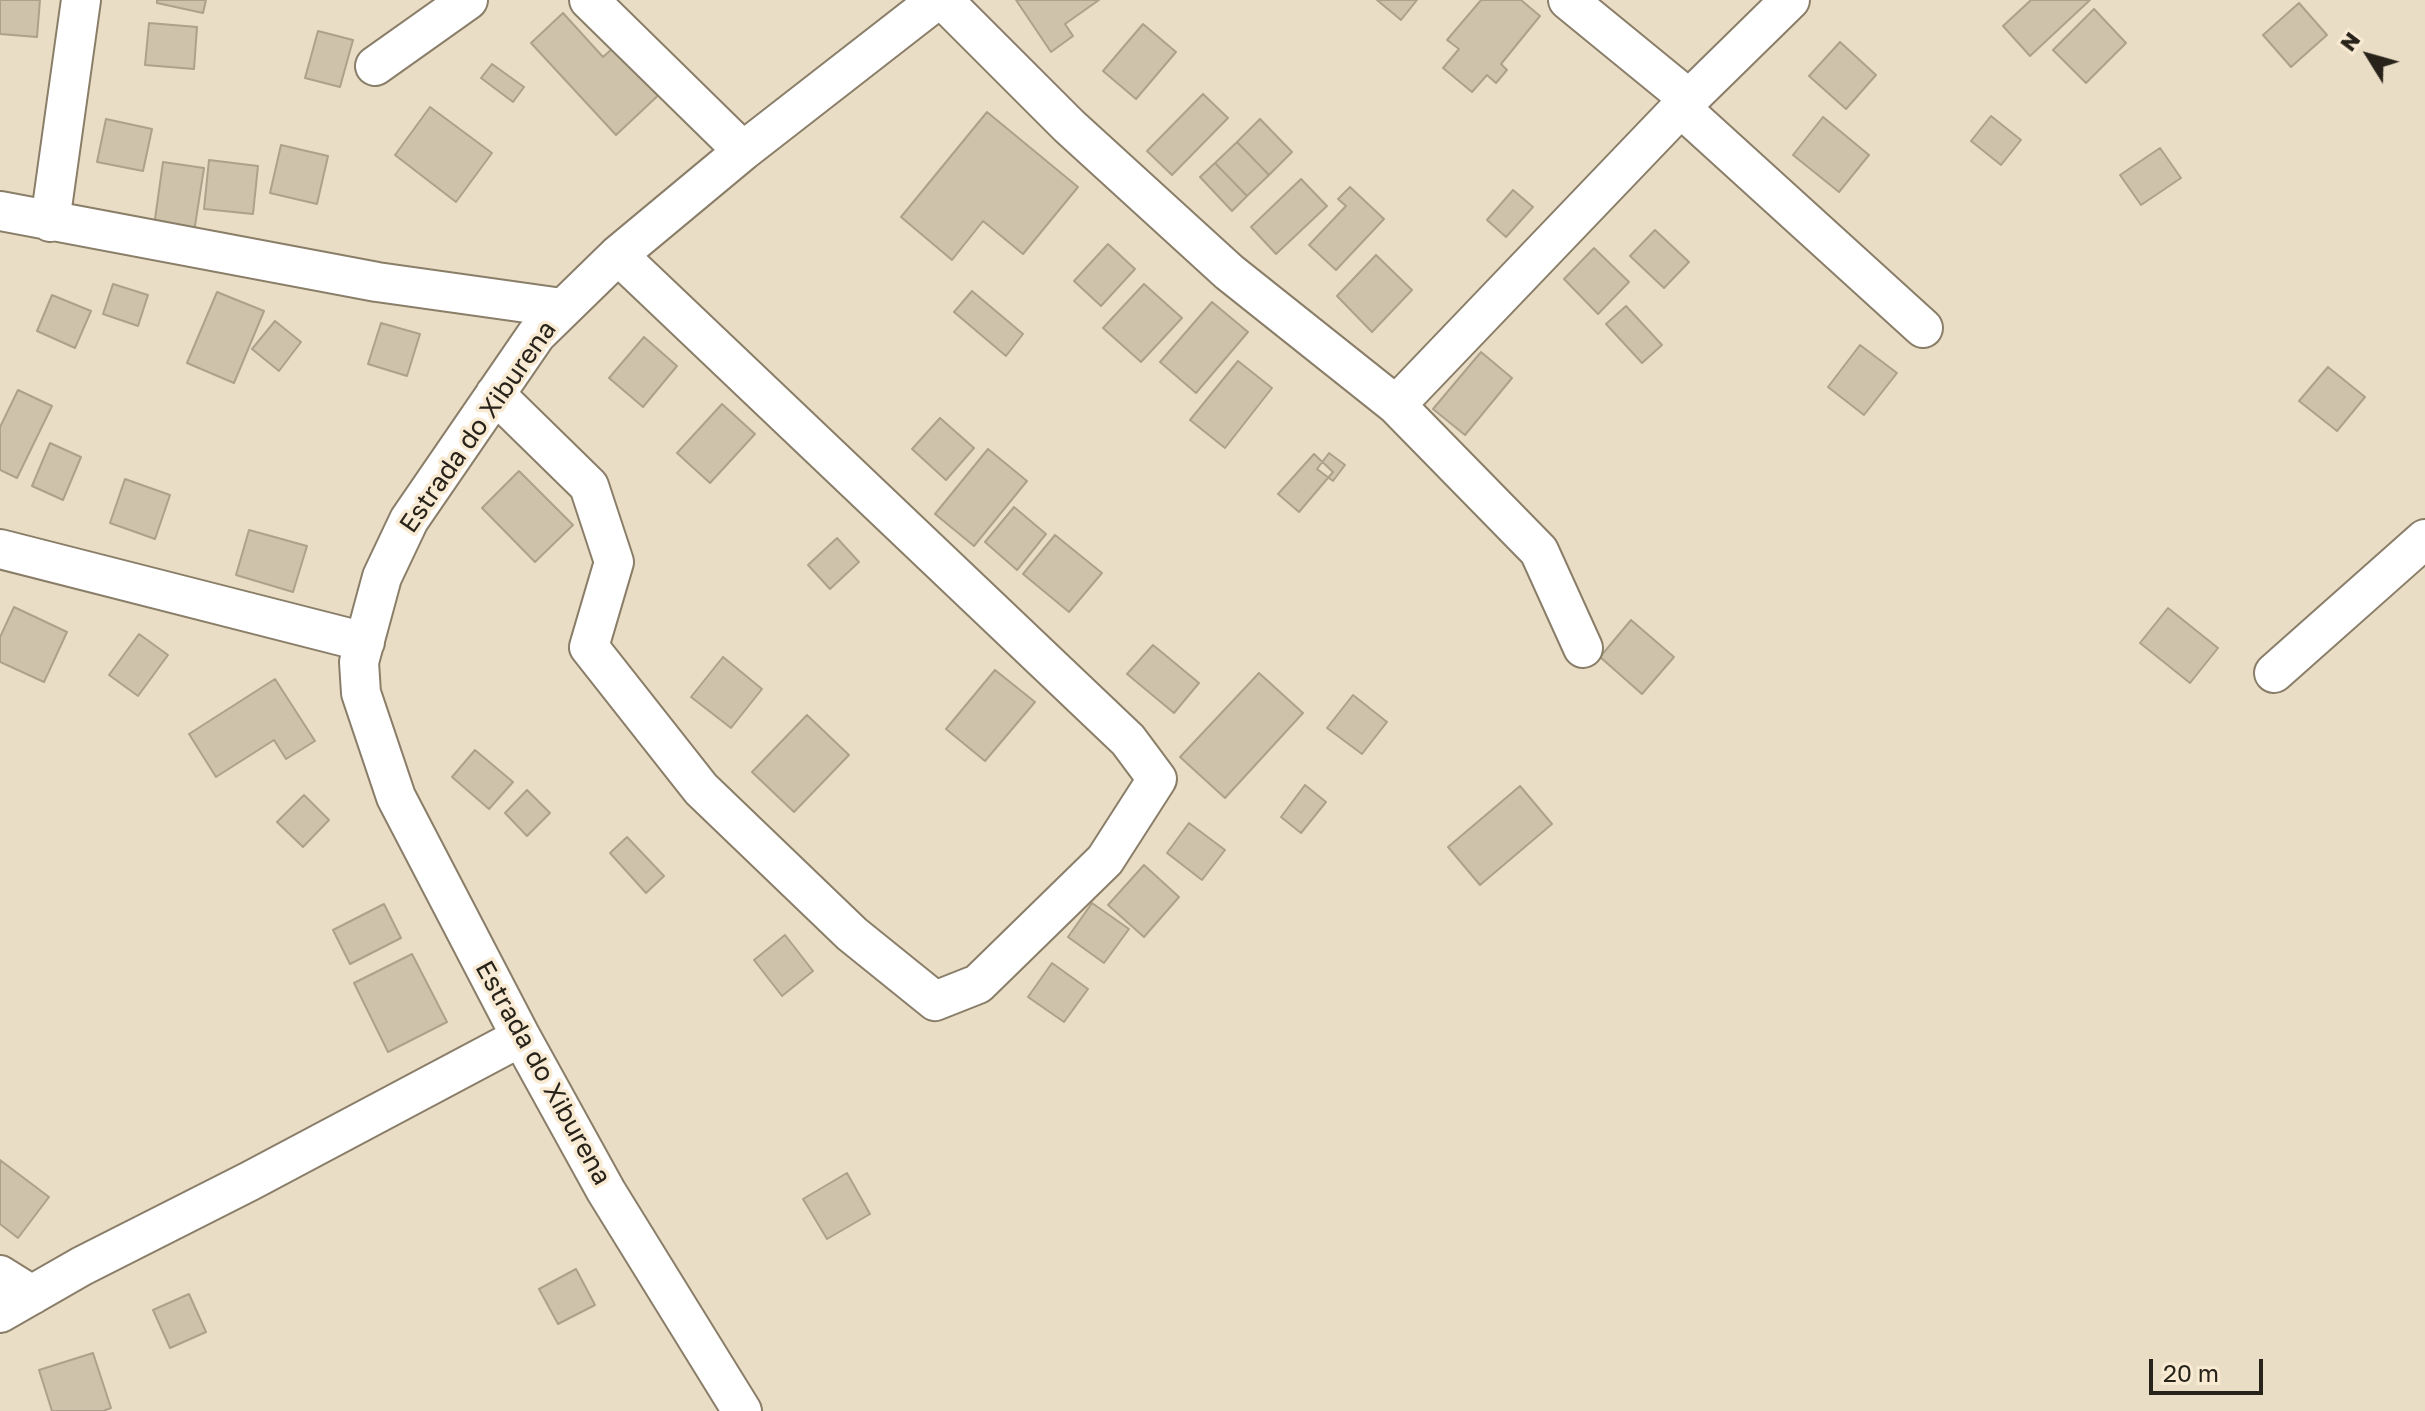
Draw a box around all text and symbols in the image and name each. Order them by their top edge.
north arrow [2329,16,2409,96]
text: N [2334,26,2365,56]
street label: Estrada do Xiburena [393,315,563,539]
street label: Estrada do Xiburena [468,956,618,1190]
scale bar [2153,1343,2267,1393]
text: 20 m [2163,1358,2219,1387]

